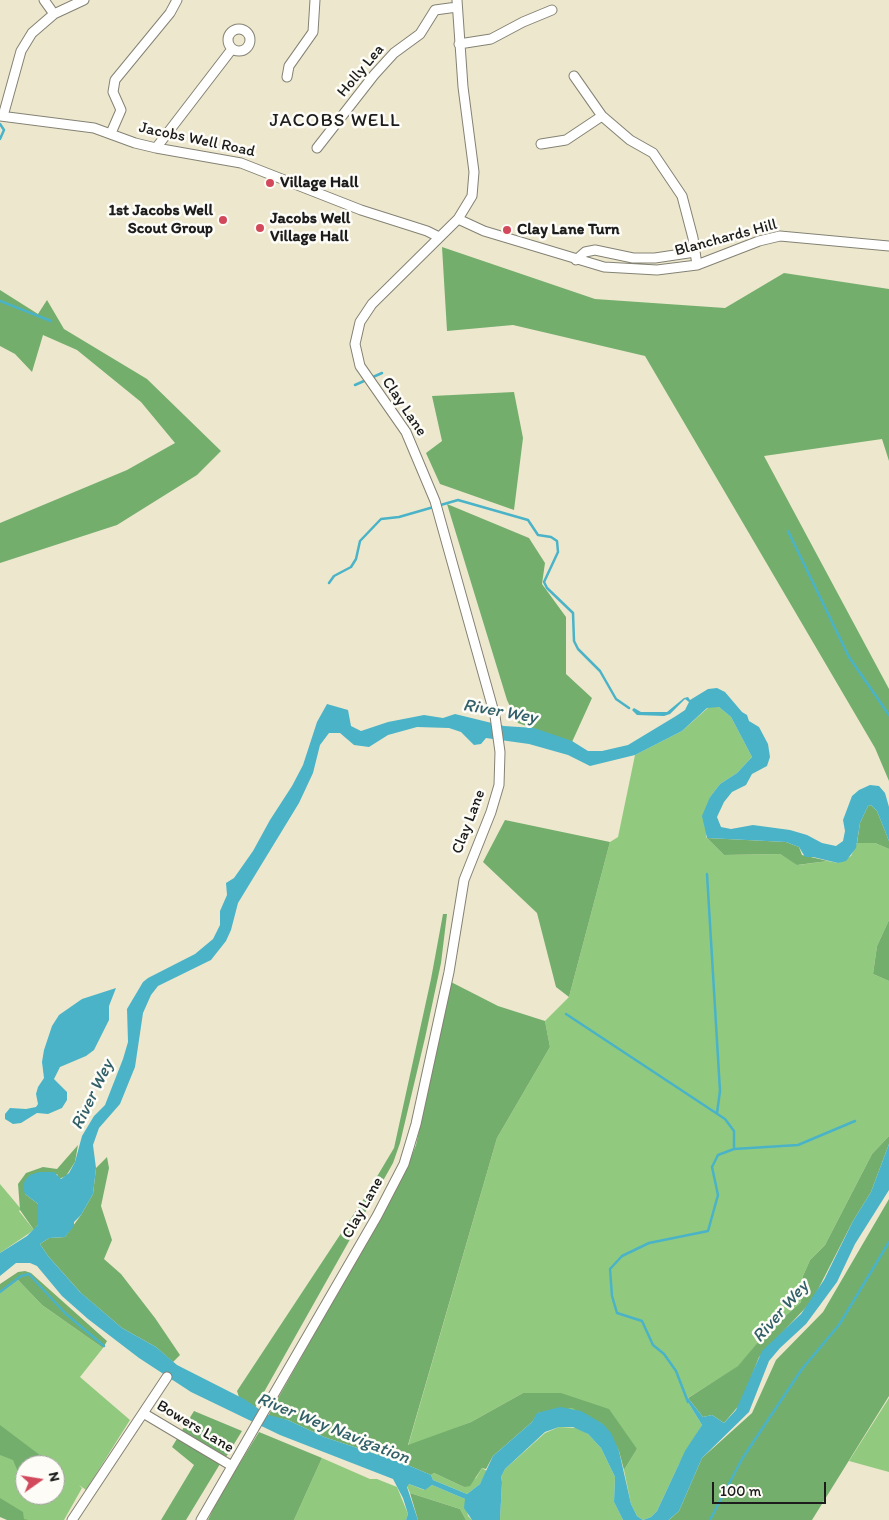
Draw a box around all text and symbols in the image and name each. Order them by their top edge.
street label: Holly Lea [333,41,389,101]
district label: JACOBS WELL [268,110,402,132]
street label: Jacobs Well Road [137,118,257,162]
place label: Village Hall [280,173,358,193]
marker: Village Hall [264,177,276,189]
place label: 1st Jacobs Well Scout Group [108,201,213,239]
place label: Jacobs Well Village Hall [270,209,350,247]
marker: 1st Jacobs Well Scout Group [217,214,229,226]
street label: Blanchards Hill [673,215,779,261]
place label: Clay Lane Turn [517,220,619,240]
marker: Jacobs Well Village Hall [254,222,266,234]
marker: Clay Lane Turn [501,224,513,236]
street label: Clay Lane [377,374,431,440]
water label: River Wey [461,695,539,729]
street label: Clay Lane [448,787,490,857]
water label: River Wey [67,1057,119,1133]
street label: Clay Lane [338,1174,388,1242]
water label: River Wey [748,1277,814,1347]
water label: River Wey Navigation [254,1389,412,1469]
street label: Bowers Lane [153,1396,237,1458]
north arrow [15,1455,65,1505]
text: N [45,1470,63,1483]
scale bar [714,1472,828,1504]
text: 100 m [720,1482,761,1500]

